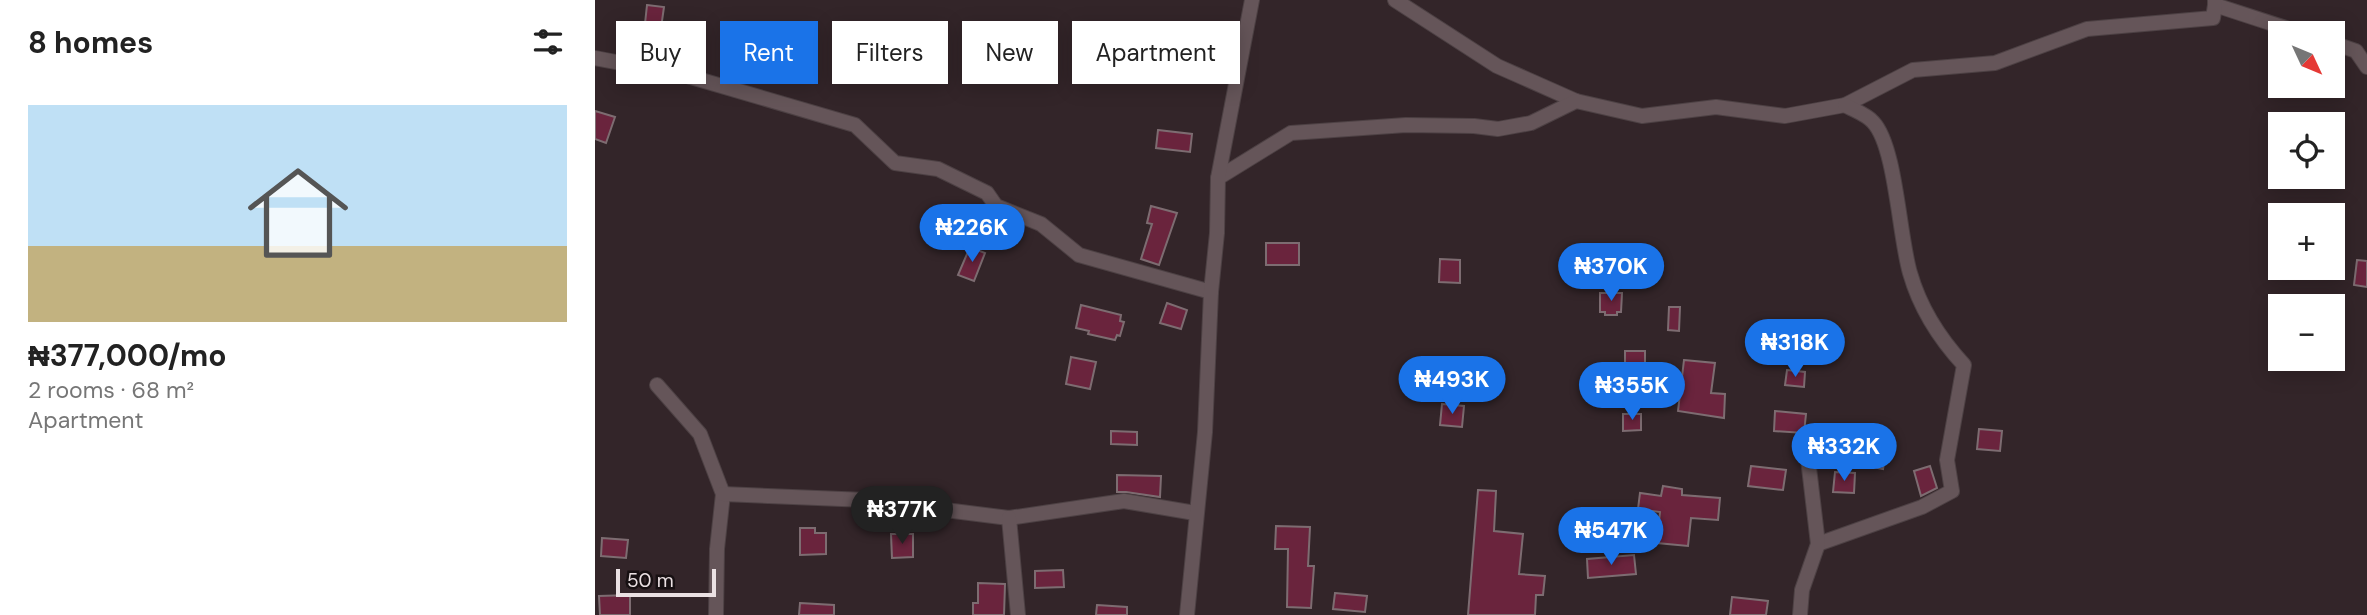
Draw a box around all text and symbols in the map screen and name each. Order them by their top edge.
chip: Buy [616,21,706,84]
chip: Rent [720,21,818,84]
chip: Filters [832,21,948,84]
chip: New [962,21,1058,84]
chip: Apartment [1072,21,1240,84]
north arrow [2268,21,2345,98]
map controls [2268,21,2345,371]
text: 8 homes [28,23,153,62]
icon: filters [529,23,567,61]
button: locate [2268,112,2345,189]
icon: home [235,150,361,276]
button: + [2268,203,2345,280]
pin: ₦226K [923,204,1021,264]
text: ₦226K [936,212,1008,242]
pin: ₦370K [1562,244,1660,303]
text: ₦370K [1574,251,1648,281]
button: − [2268,294,2345,371]
pin: ₦318K [1746,320,1844,379]
text: ₦318K [1761,327,1829,357]
text: ₦377,000/mo [28,336,227,375]
pin: ₦493K [1403,356,1501,416]
pin: ₦355K [1583,362,1681,422]
text: ₦493K [1415,364,1489,394]
text: ₦355K [1595,370,1669,400]
text: 2 rooms · 68 m² [28,375,194,405]
text: Apartment [28,405,143,435]
pin: ₦332K [1795,424,1893,483]
text: ₦332K [1808,431,1880,461]
pin: ₦377K [853,486,951,546]
text: ₦377K [867,494,937,524]
pin: ₦547K [1562,508,1660,567]
text: ₦547K [1574,515,1648,545]
scale bar [616,566,716,598]
text: 50 m [627,568,674,593]

